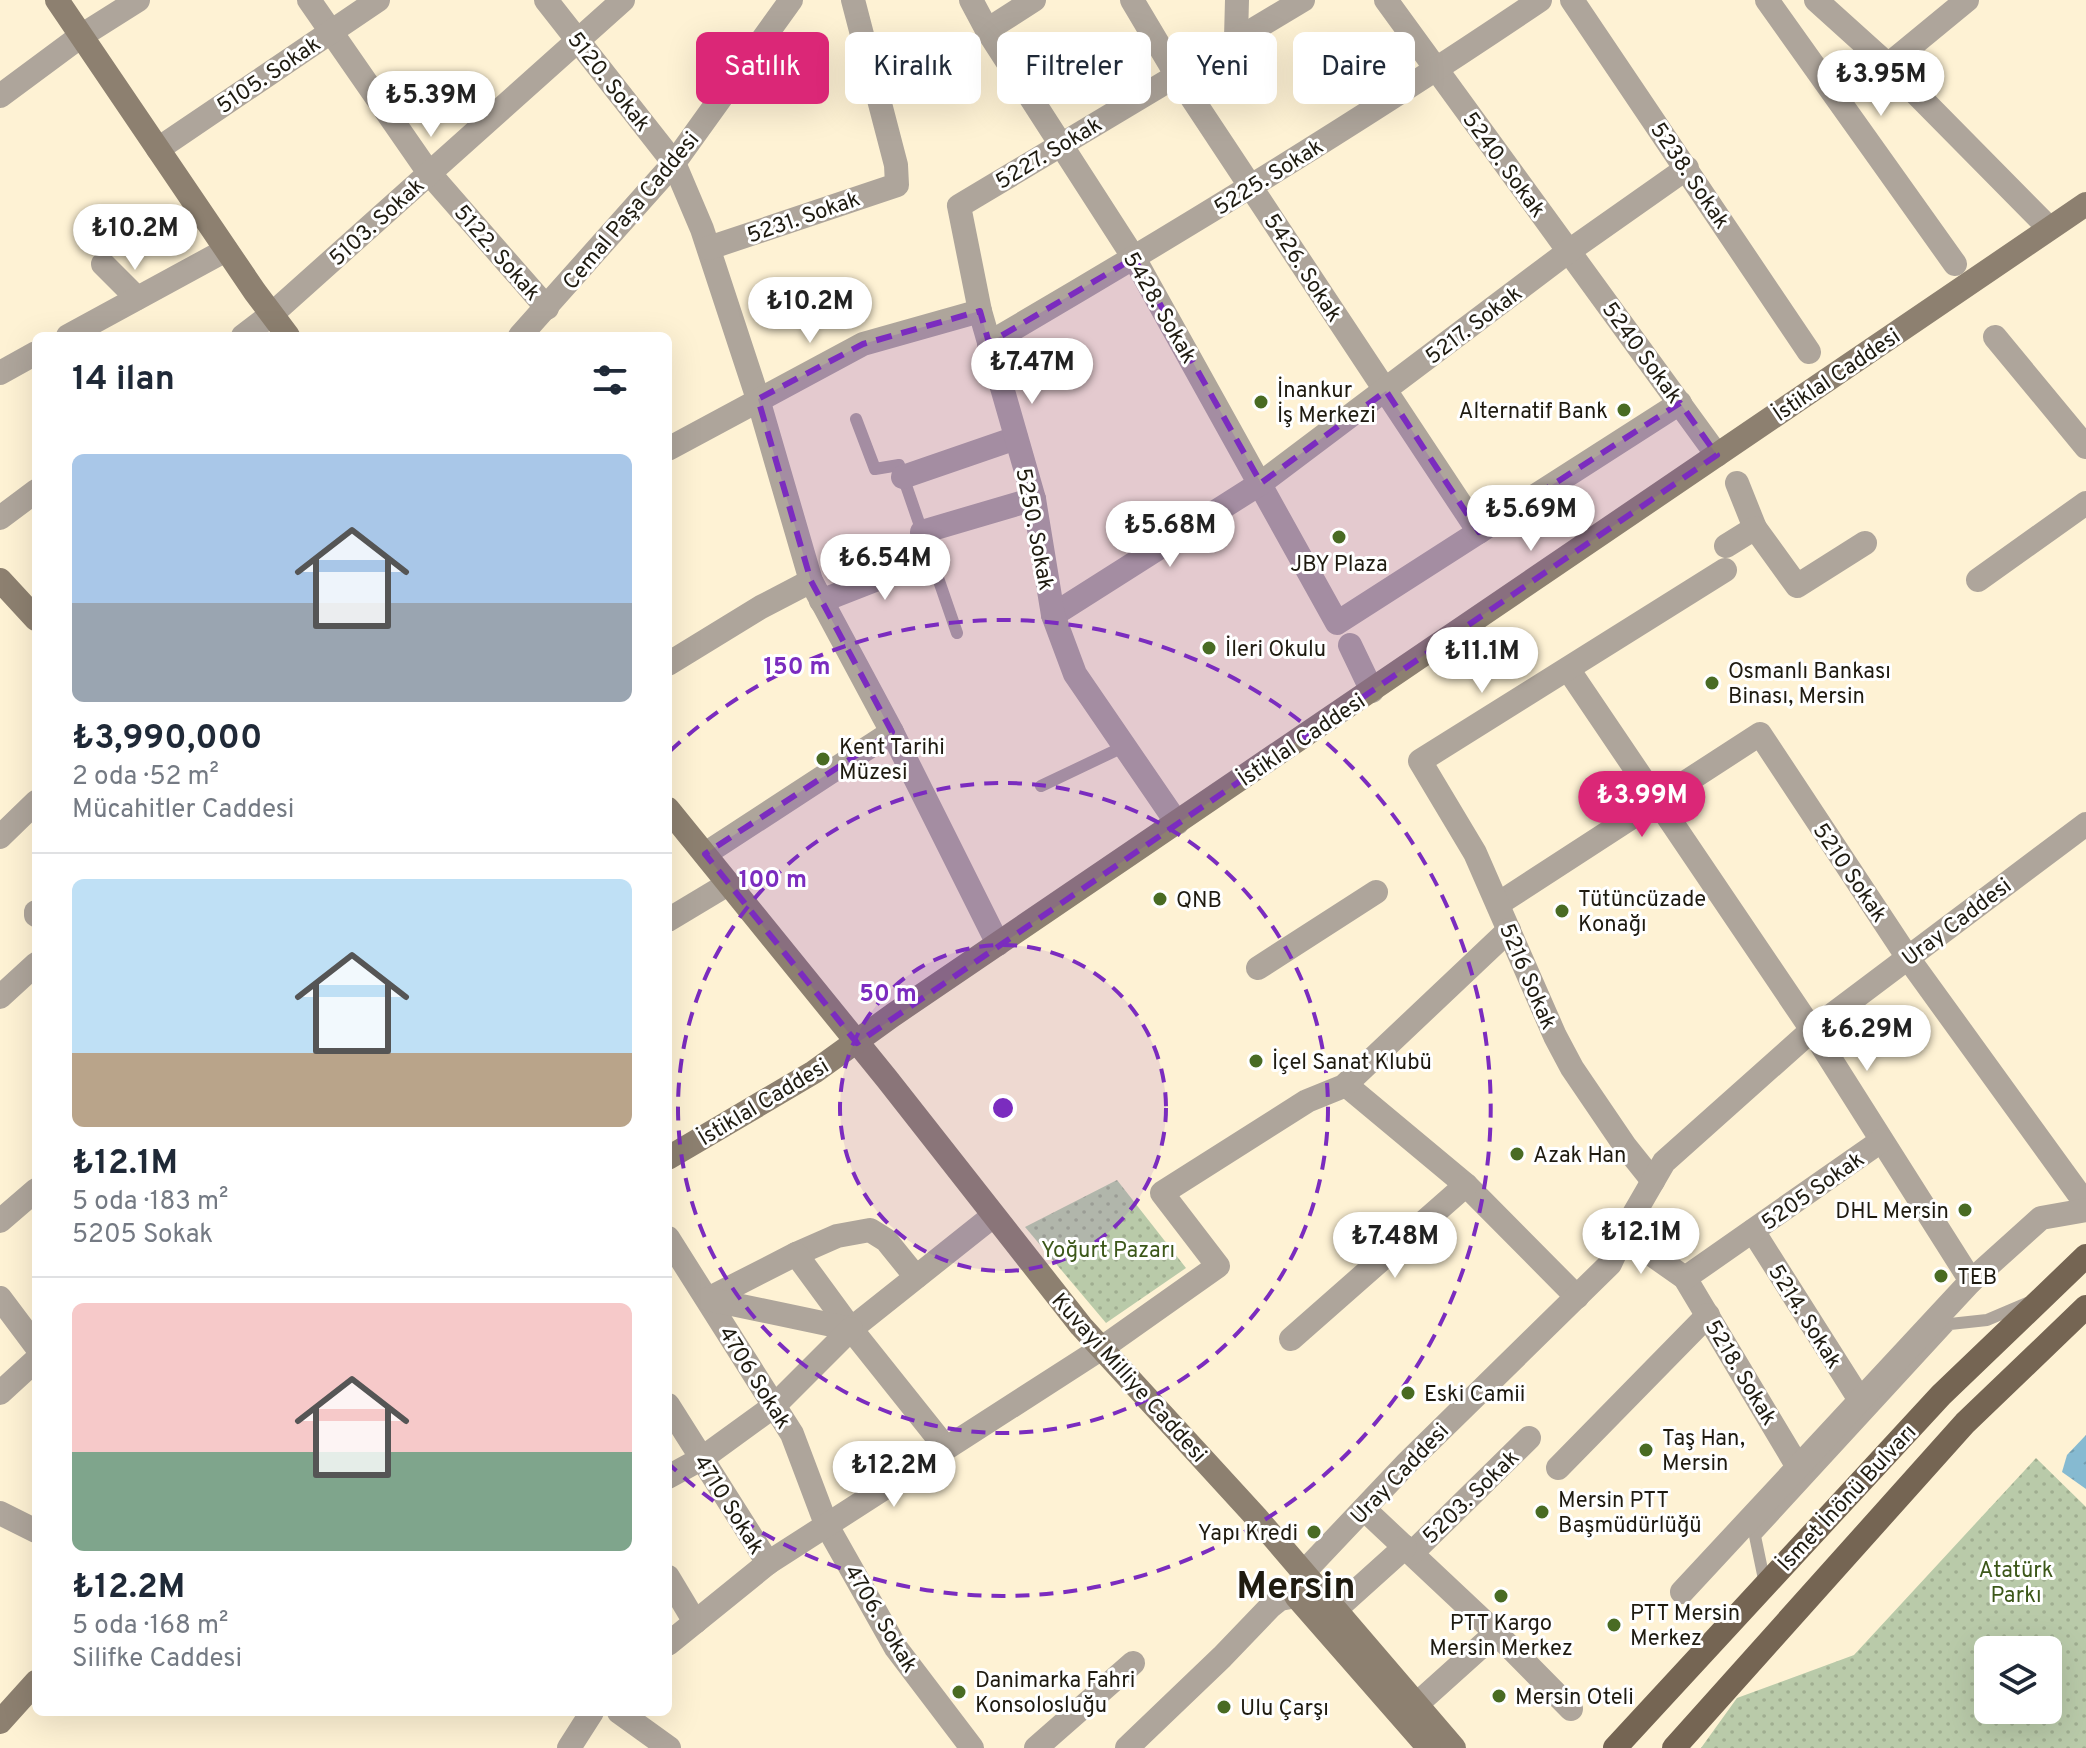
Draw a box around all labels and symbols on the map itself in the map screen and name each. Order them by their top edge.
street label: 5120. Sokak [561,27,655,138]
street label: 5105. Sokak [212,32,326,121]
pin: ₺3.95M [1816,50,1946,118]
pin: ₺5.39M [366,71,496,139]
street label: 5240. Sokak [1456,107,1550,224]
street label: 5227. Sokak [991,112,1107,196]
street label: 5238. Sokak [1643,118,1735,235]
street label: Cemal Paşa Caddesi [558,127,706,296]
street label: 5225. Sokak [1210,134,1329,222]
street label: 5103. Sokak [325,173,431,273]
street label: 5231. Sokak [744,186,864,250]
street label: 5122. Sokak [447,200,545,307]
pin: ₺10.2M [70,204,200,272]
street label: 5426. Sokak [1257,209,1347,328]
street label: 5428. Sokak [1116,248,1202,369]
pin: ₺10.2M [745,277,875,345]
street label: 5217. Sokak [1421,281,1528,371]
street label: 5240 Sokak [1595,297,1687,410]
street label: İstiklal Caddesi [1768,322,1906,429]
pin: ₺7.47M [967,338,1097,406]
place label: İnankur İş Merkezi [1277,376,1376,430]
marker: İnankur İş Merkezi [1252,393,1270,411]
place label: Alternatif Bank [1458,399,1608,426]
marker: Alternatif Bank [1615,401,1633,419]
street label: 5250. Sokak [1008,466,1059,593]
pin: ₺5.69M [1466,485,1596,553]
pin: ₺5.68M [1105,501,1235,569]
marker: JBY Plaza [1330,528,1348,546]
pin: ₺6.54M [820,534,950,602]
place label: JBY Plaza [1290,552,1388,579]
pin: ₺11.1M [1417,627,1547,695]
place label: İleri Okulu [1225,635,1326,664]
marker: İleri Okulu [1200,639,1218,657]
text: 150 m [763,653,831,683]
place label: Osmanlı Bankası Binası, Mersin [1728,659,1891,711]
marker: Osmanlı Bankası Binası, Mersin [1703,674,1721,692]
street label: İstiklal Caddesi [1233,687,1371,794]
place label: Kent Tarihi Müzesi [839,735,945,787]
marker: Kent Tarihi Müzesi [814,750,832,768]
pin: ₺3.99M [1577,771,1707,839]
street label: 5210 Sokak [1806,819,1892,928]
text: 100 m [739,866,807,896]
street label: Uray Caddesi [1897,873,2018,973]
place label: Tütüncüzade Konağı [1578,887,1706,939]
place label: QNB [1176,888,1222,915]
marker: QNB [1151,890,1169,908]
marker: Tütüncüzade Konağı [1553,902,1571,920]
street label: 5216 Sokak [1492,920,1561,1034]
text: 50 m [859,980,917,1010]
pin: ₺6.29M [1802,1005,1932,1073]
place label: İçel Sanat Klubü [1272,1048,1432,1077]
street label: İstiklal Caddesi [693,1052,835,1153]
marker: İçel Sanat Klubü [1247,1052,1265,1070]
centre of rings [989,1094,1017,1122]
place label: Azak Han [1533,1143,1626,1170]
marker: Azak Han [1508,1145,1526,1163]
street label: 5205 Sokak [1757,1147,1870,1237]
place label: DHL Mersin [1835,1199,1949,1226]
marker: DHL Mersin [1956,1201,1974,1219]
pin: ₺12.1M [1576,1208,1706,1276]
pin: ₺7.48M [1330,1212,1460,1280]
park label: Yoğurt Pazarı [1041,1238,1175,1265]
street label: 5214. Sokak [1761,1260,1847,1375]
place label: TEB [1957,1265,1997,1292]
marker: TEB [1932,1267,1950,1285]
street label: Kuvayi Milliye Caddesi [1045,1288,1211,1469]
street label: 5218. Sokak [1698,1316,1782,1431]
street label: 4706 Sokak [712,1322,796,1435]
place label: Eski Camii [1424,1382,1525,1409]
marker: Eski Camii [1399,1384,1417,1402]
street label: İsmet İnönü Bulvarı [1771,1418,1923,1578]
street label: Uray Caddesi [1346,1419,1456,1531]
place label: Taş Han, Mersin [1662,1426,1745,1478]
pin: ₺12.2M [829,1441,959,1509]
marker: Taş Han, Mersin [1637,1441,1655,1459]
street label: 5203. Sokak [1418,1445,1526,1551]
street label: 4710 Sokak [687,1451,769,1560]
place label: Mersin PTT Başmüdürlüğü [1558,1488,1702,1540]
marker: Mersin PTT Başmüdürlüğü [1533,1503,1551,1521]
place label: Yapı Kredi [1198,1521,1298,1548]
marker: Yapı Kredi [1305,1523,1323,1541]
park label: Atatürk Parkı [1979,1558,2053,1610]
street label: 4706. Sokak [837,1560,923,1678]
district label: Mersin [1236,1564,1356,1613]
marker: PTT Kargo Mersin Merkez [1492,1587,1510,1605]
place label: PTT Mersin Merkez [1630,1601,1740,1653]
place label: PTT Kargo Mersin Merkez [1429,1611,1573,1663]
marker: PTT Mersin Merkez [1605,1616,1623,1634]
place label: Danimarka Fahri Konsolosluğu [975,1668,1135,1720]
marker: Danimarka Fahri Konsolosluğu [950,1683,968,1701]
place label: Mersin Oteli [1515,1685,1634,1712]
marker: Mersin Oteli [1490,1687,1508,1705]
place label: Ulu Çarşı [1240,1696,1329,1723]
marker: Ulu Çarşı [1215,1698,1233,1716]

